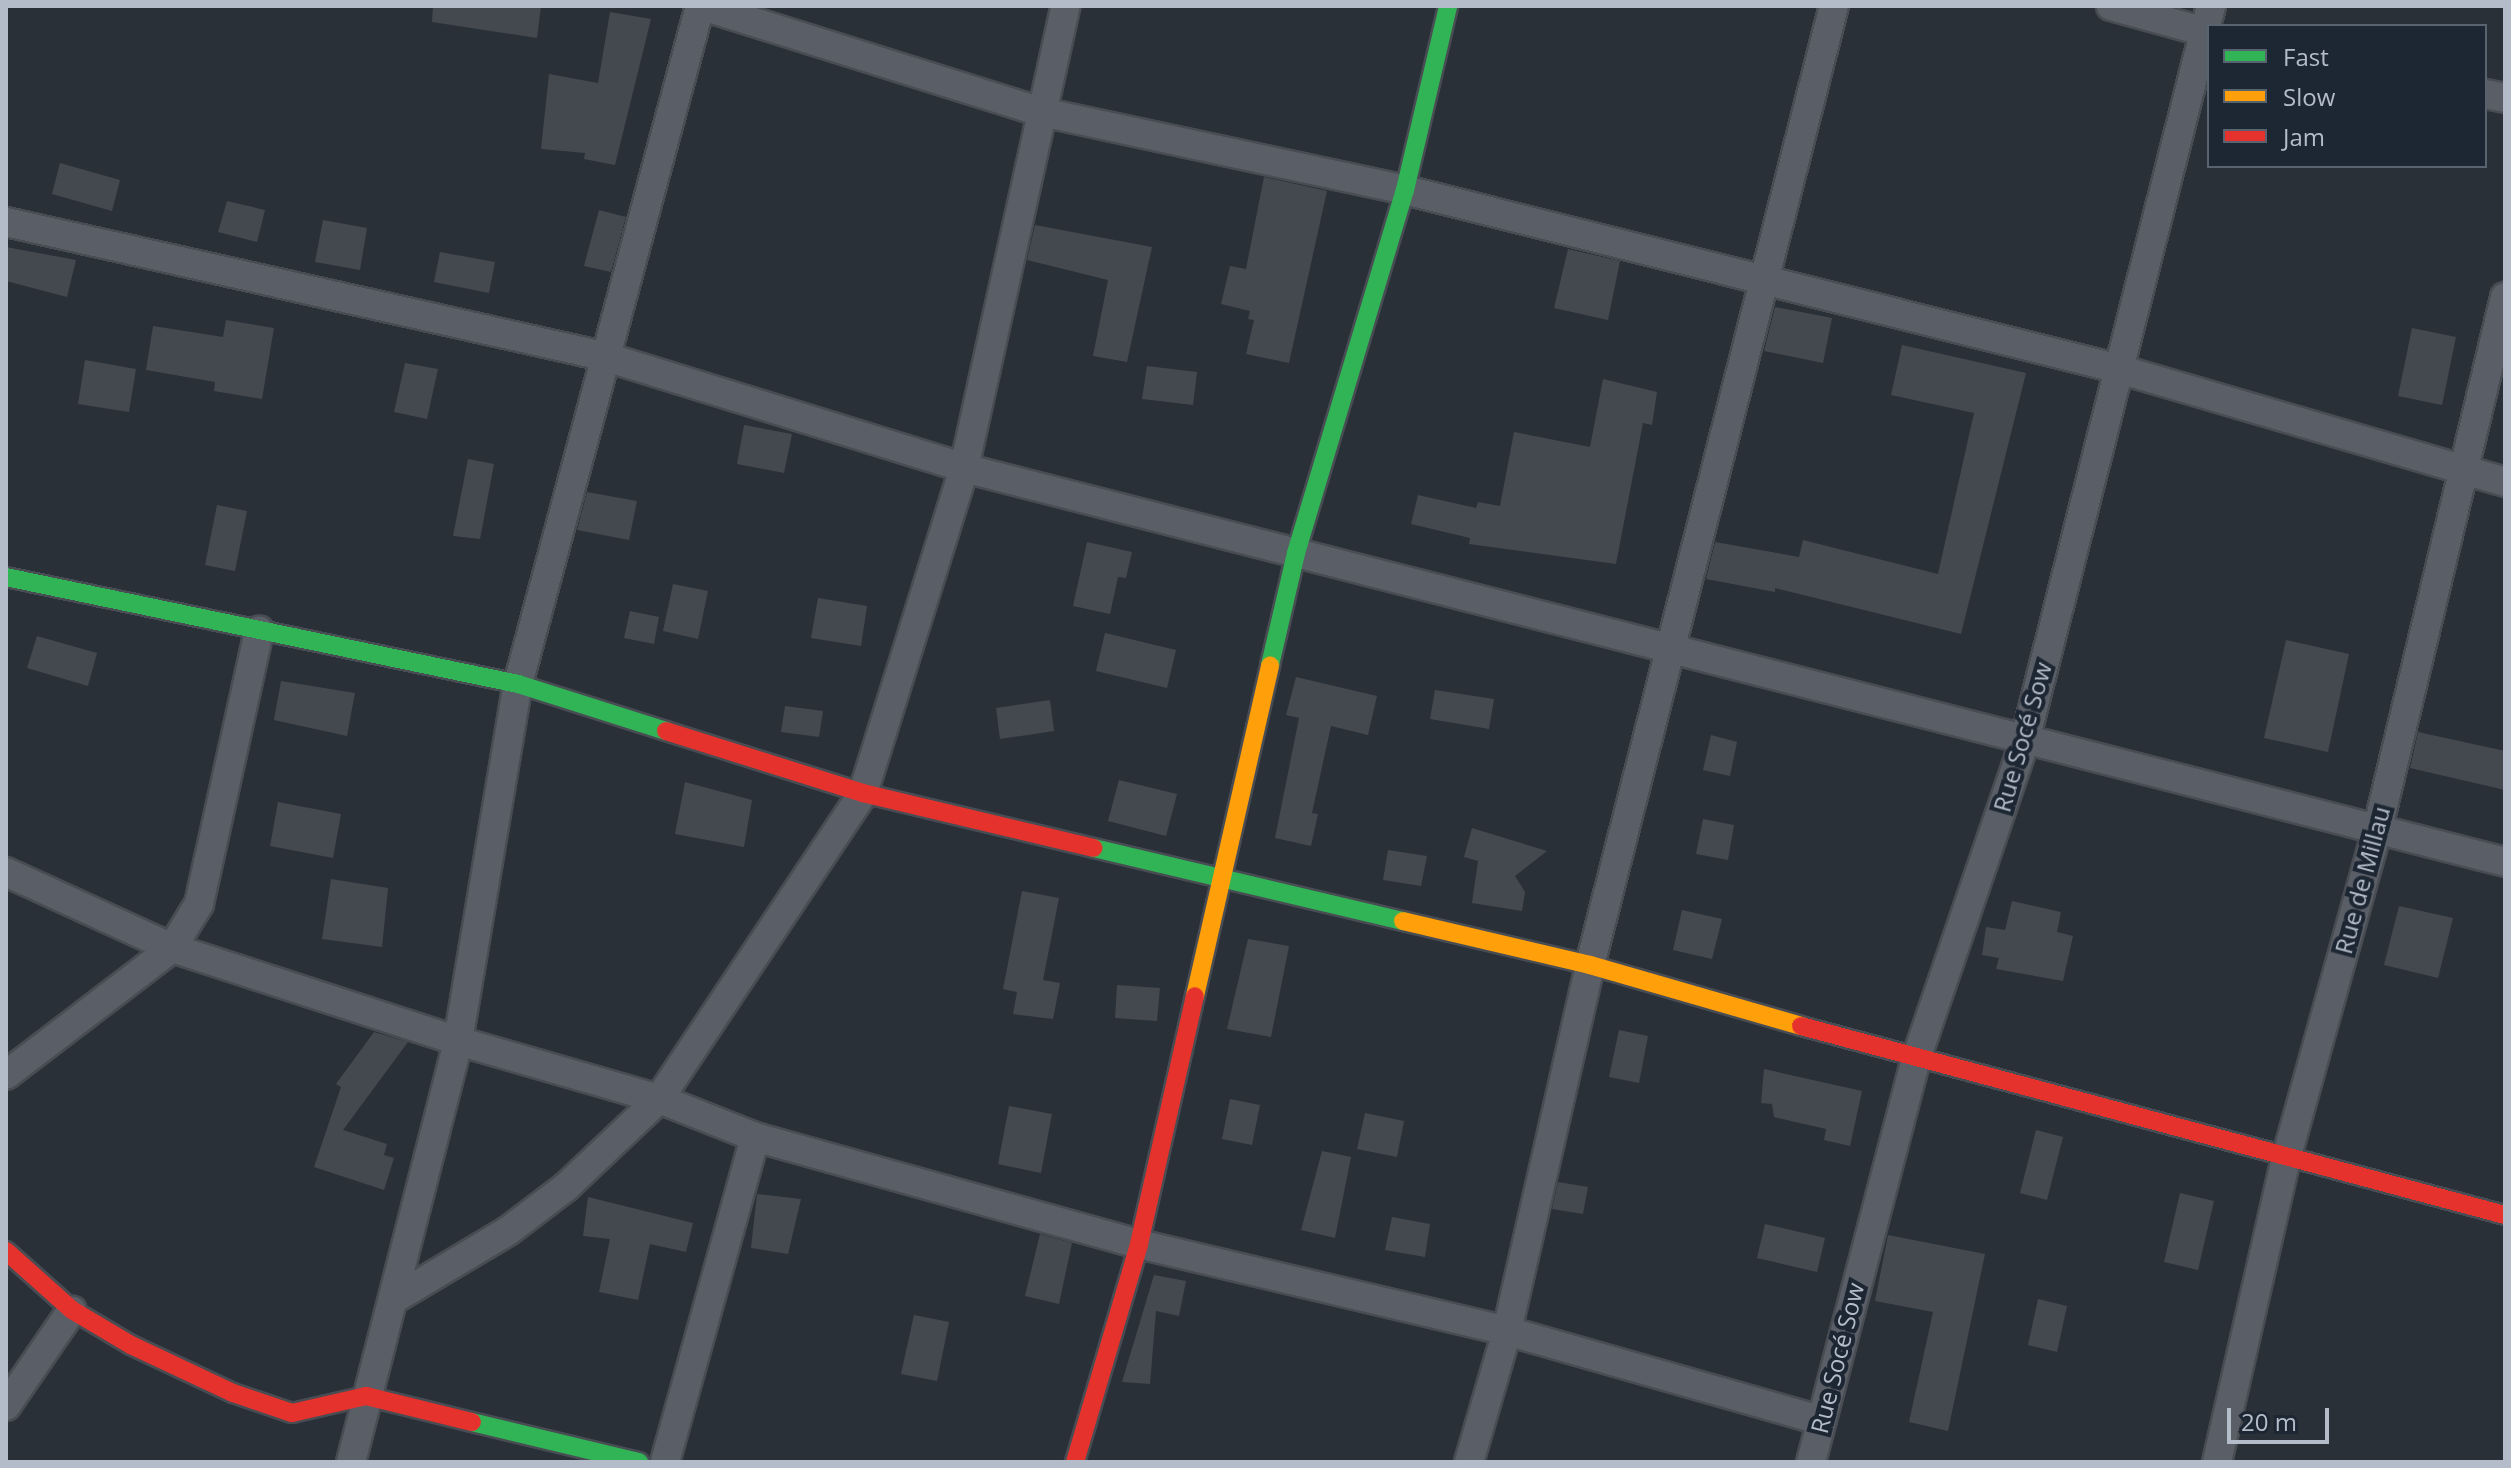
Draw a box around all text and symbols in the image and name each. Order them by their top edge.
legend [2207,24,2487,168]
text: Fast [2283,40,2329,73]
text: Slow [2283,80,2335,113]
text: Jam [2283,120,2325,153]
street label: Rue Socé Sow [1987,659,2057,815]
street label: Rue de Millau [2328,803,2396,957]
street label: Rue Socé Sow [1804,1280,1870,1436]
scale bar [2231,1392,2333,1442]
text: 20 m [2241,1405,2297,1438]

